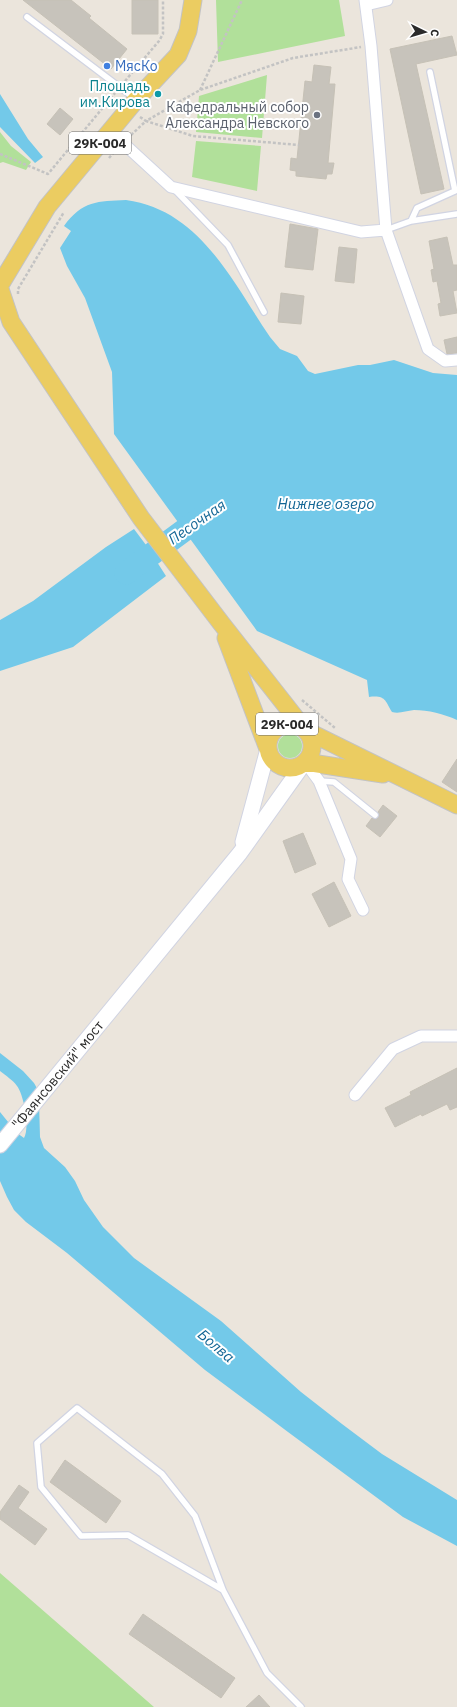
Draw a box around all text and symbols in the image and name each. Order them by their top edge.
north arrow [405,12,445,52]
text: С [428,29,442,37]
place label: МясКо [115,57,158,75]
marker: МясКо [102,61,112,71]
place label: Площадь им.Кирова [80,77,151,111]
marker: Площадь им.Кирова [153,89,163,99]
place label: Кафедральный собор Александра Невского [165,98,309,132]
marker: Кафедральный собор Александра Невского [312,110,322,120]
road number: 29К-004 [69,132,131,154]
water label: Нижнее озеро [277,494,375,513]
water label: Песочная [164,495,229,548]
road number: 29К-004 [256,713,318,735]
street label: "Фаянсовский" мост [8,1017,108,1133]
water label: Болва [194,1325,239,1367]

